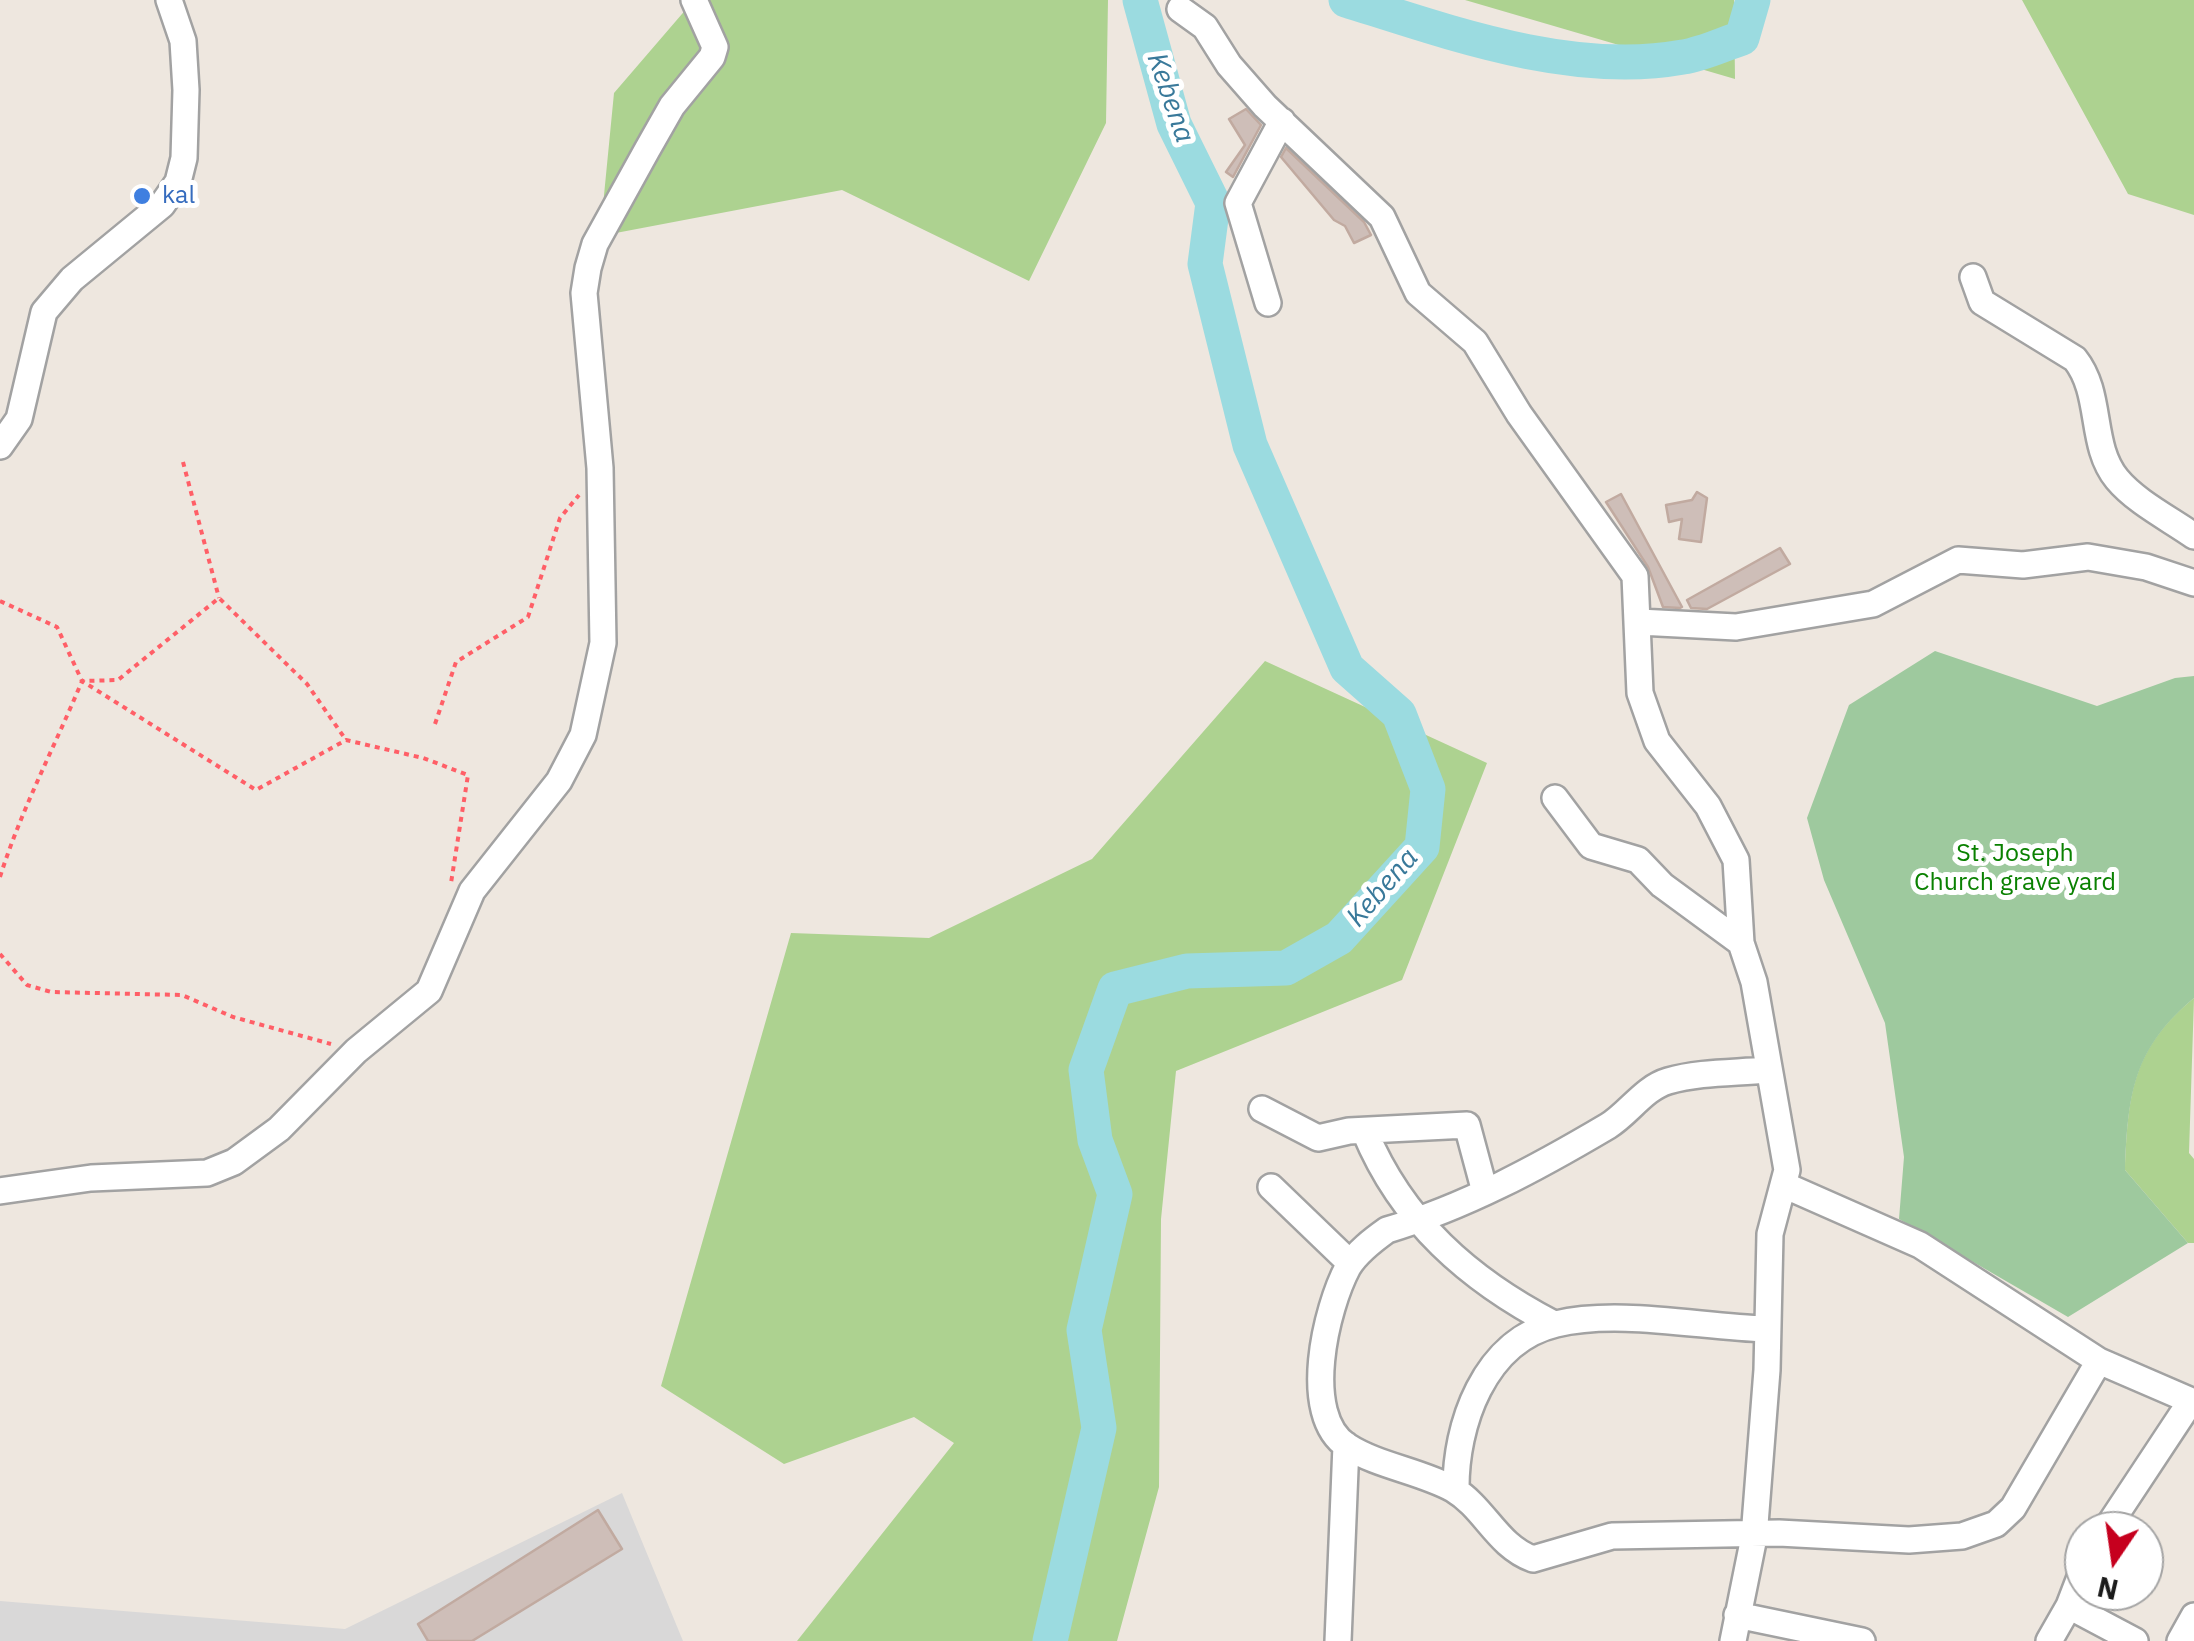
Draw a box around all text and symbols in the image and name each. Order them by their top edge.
water label: Kebena [1139,49,1201,147]
place label: kal [162,181,195,211]
marker: kal [131,185,153,207]
park label: St. Joseph Church grave yard [1914,839,2116,898]
water label: Kebena [1340,842,1426,934]
north arrow [2064,1511,2164,1611]
text: N [2094,1568,2122,1609]

